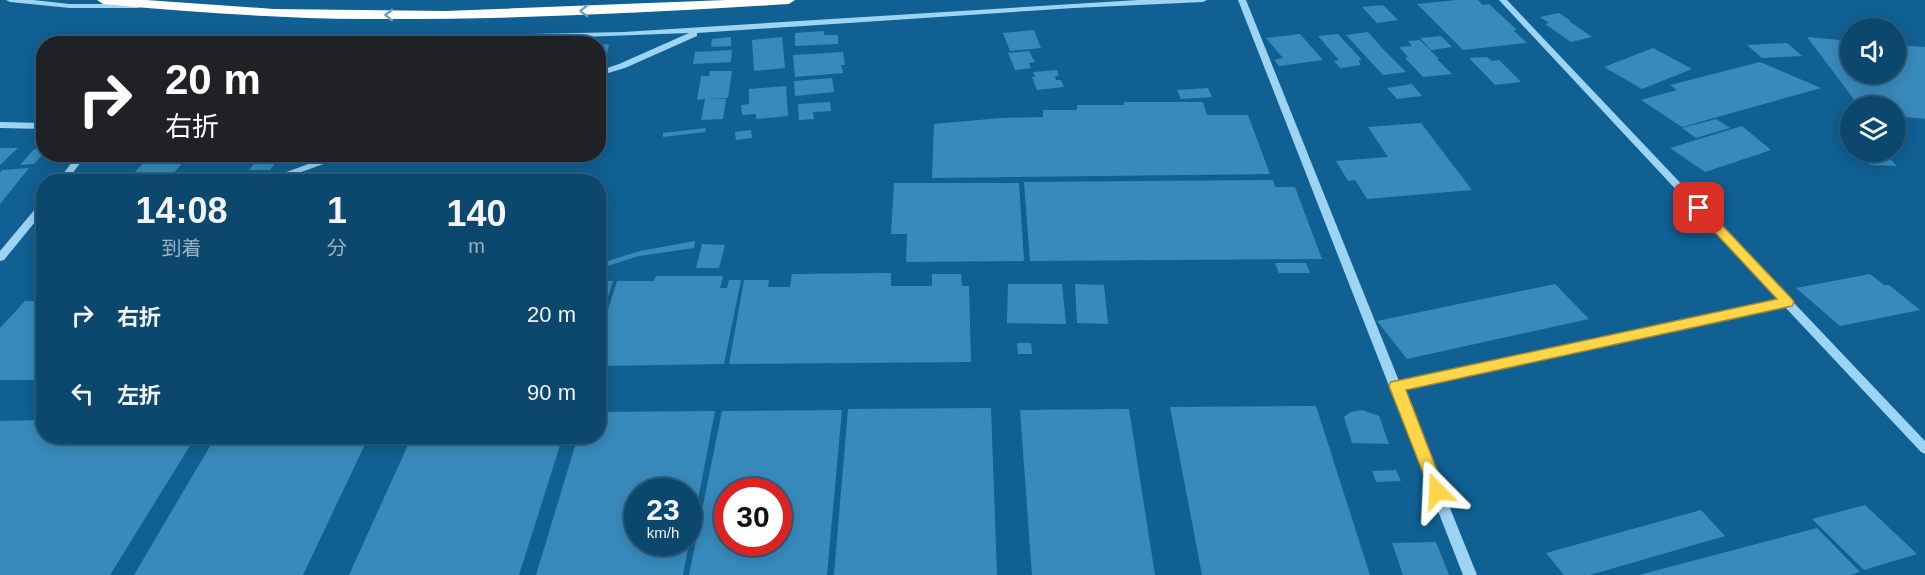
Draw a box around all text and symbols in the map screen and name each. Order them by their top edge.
one-way arrow [579,5,588,18]
one-way arrow [384,9,393,21]
map controls [1840,18,1906,162]
button: sound [1840,18,1906,84]
text: 20 m [165,56,261,103]
icon: right [66,60,144,138]
button: layers [1840,96,1906,162]
text: 右折 [165,112,219,142]
pin [1673,182,1724,233]
text: 14:08 [135,190,228,231]
text: 1 [327,190,347,231]
icon: arrive [1682,191,1715,224]
text: 140 [446,193,507,234]
text: m [468,235,485,257]
text: 到着 [161,237,201,259]
text: 分 [327,237,347,259]
icon: right [66,299,99,332]
text: 20 m [527,302,576,327]
text: 右折 [117,305,161,330]
icon: left [66,377,99,410]
text: 90 m [527,380,576,405]
text: 左折 [117,383,161,408]
position arrow [1405,459,1469,523]
speed limit sign: 30 [714,478,792,556]
text: 23 [646,493,680,526]
text: km/h [647,524,679,541]

